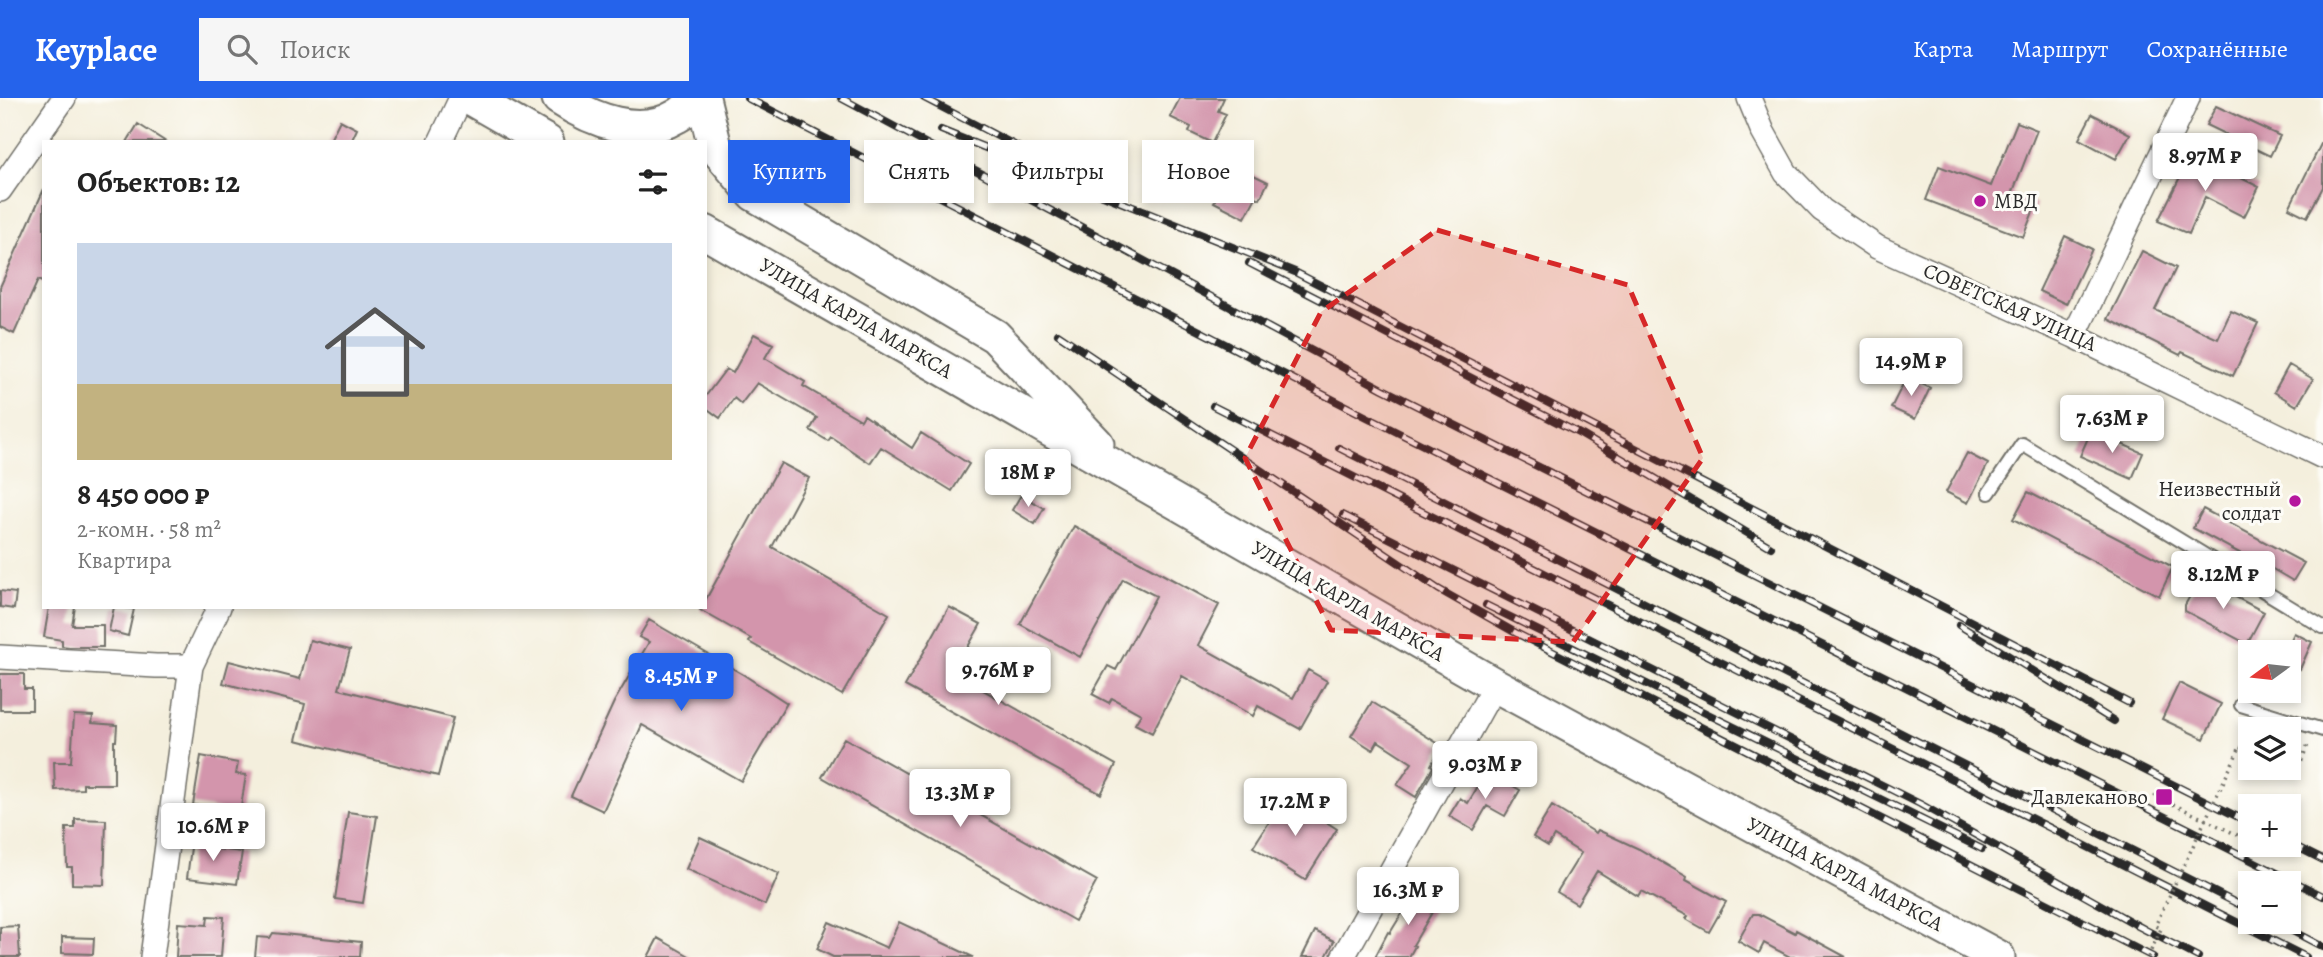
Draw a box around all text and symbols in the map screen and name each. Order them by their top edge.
search box [199,18,689,81]
text: Keyplace [35,27,157,72]
icon: search [223,30,261,68]
text: Поиск [279,32,351,67]
text: Карта [1913,33,1973,65]
text: Маршрут [2011,33,2109,65]
text: Сохранённые [2147,33,2288,65]
pin: 8.97M ₽ [2140,134,2270,193]
chip: Купить [728,140,850,203]
chip: Снять [864,140,974,203]
chip: Фильтры [988,140,1128,203]
chip: Новое [1142,140,1254,203]
text: 8.97M ₽ [2169,140,2241,171]
text: Объектов: 12 [77,162,240,202]
icon: filters [634,163,672,201]
place label: МВД [1994,187,2038,215]
marker: МВД [1972,193,1988,209]
street label: УЛИЦА КАРЛА МАРКСА [754,251,958,385]
street label: СОВЕТСКАЯ УЛИЦА [1919,256,2102,358]
icon: home [312,289,438,415]
pin: 14.9M ₽ [1846,338,1976,398]
text: 14.9M ₽ [1875,345,1947,376]
pin: 7.63M ₽ [2047,396,2177,455]
text: 7.63M ₽ [2076,402,2148,433]
pin: 18M ₽ [979,450,1077,509]
text: 18M ₽ [1001,456,1055,487]
text: 8 450 000 ₽ [77,474,210,514]
place label: Неизвестный солдат [2158,475,2281,527]
marker: Неизвестный солдат [2287,493,2303,509]
text: 2-комн. · 58 m² [77,514,221,545]
street label: УЛИЦА КАРЛА МАРКСА [1246,534,1450,668]
text: Квартира [77,545,172,576]
pin: 8.12M ₽ [2158,552,2288,611]
text: 8.12M ₽ [2187,558,2259,589]
north arrow [2238,640,2301,704]
map controls [2238,640,2301,934]
pin: 9.76M ₽ [933,648,1063,707]
pin: 8.45M ₽ [616,654,746,713]
text: 9.76M ₽ [962,654,1034,685]
text: 8.45M ₽ [644,660,718,691]
button: layers [2238,717,2301,780]
pin: 9.03M ₽ [1420,742,1550,801]
text: 9.03M ₽ [1448,748,1522,779]
pin: 13.3M ₽ [895,770,1025,829]
text: 13.3M ₽ [925,776,995,807]
pin: 17.2M ₽ [1230,778,1360,838]
place label: Давлеканово [2031,783,2148,811]
text: 17.2M ₽ [1260,785,1330,816]
marker: Давлеканово [2154,787,2174,807]
button: + [2238,794,2301,857]
pin: 10.6M ₽ [148,804,278,863]
text: 10.6M ₽ [177,810,249,841]
street label: УЛИЦА КАРЛА МАРКСА [1742,810,1949,938]
pin: 16.3M ₽ [1343,868,1473,927]
button: − [2238,871,2301,934]
text: 16.3M ₽ [1373,874,1443,905]

